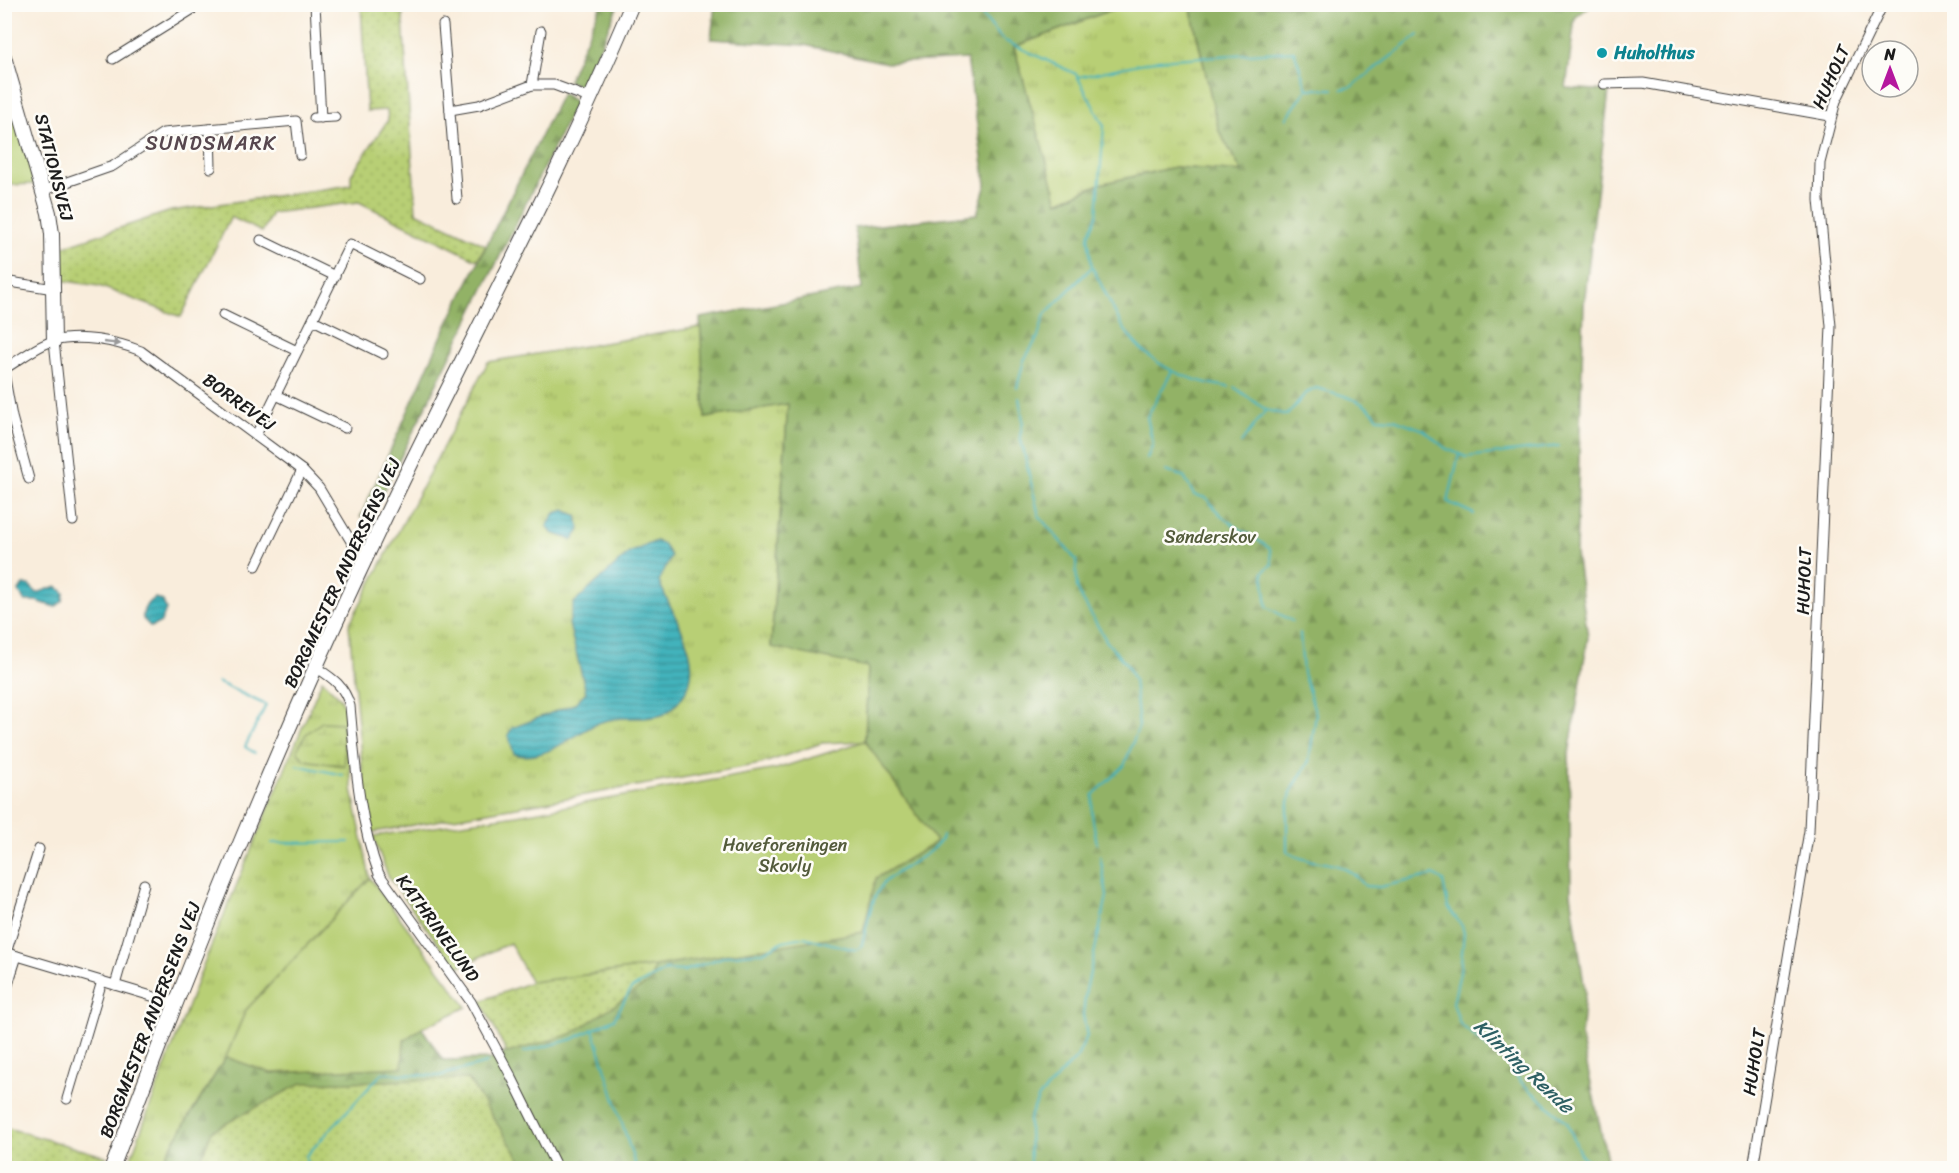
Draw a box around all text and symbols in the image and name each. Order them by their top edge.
place label: Huholthus [1613,37,1695,69]
street label: HUHOLT [1803,39,1860,114]
north arrow [1860,39,1920,99]
text: N [1883,40,1896,69]
marker: Huholthus [1595,46,1609,60]
street label: STATIONSVEJ [25,110,83,225]
district label: SUNDSMARK [145,126,277,161]
one-way arrow [103,338,122,348]
street label: BORREVEJ [196,364,283,440]
street label: BORGMESTER ANDERSENS VEJ [274,452,410,693]
park label: Sønderskov [1164,521,1256,553]
street label: HUHOLT [1787,546,1821,615]
park label: Haveforeningen Skovly [723,829,848,882]
street label: KATHRINELUND [388,867,489,989]
street label: BORGMESTER ANDERSENS VEJ [90,897,210,1143]
water label: Klinting Rende [1465,1010,1583,1124]
street label: HUHOLT [1733,1025,1775,1098]

